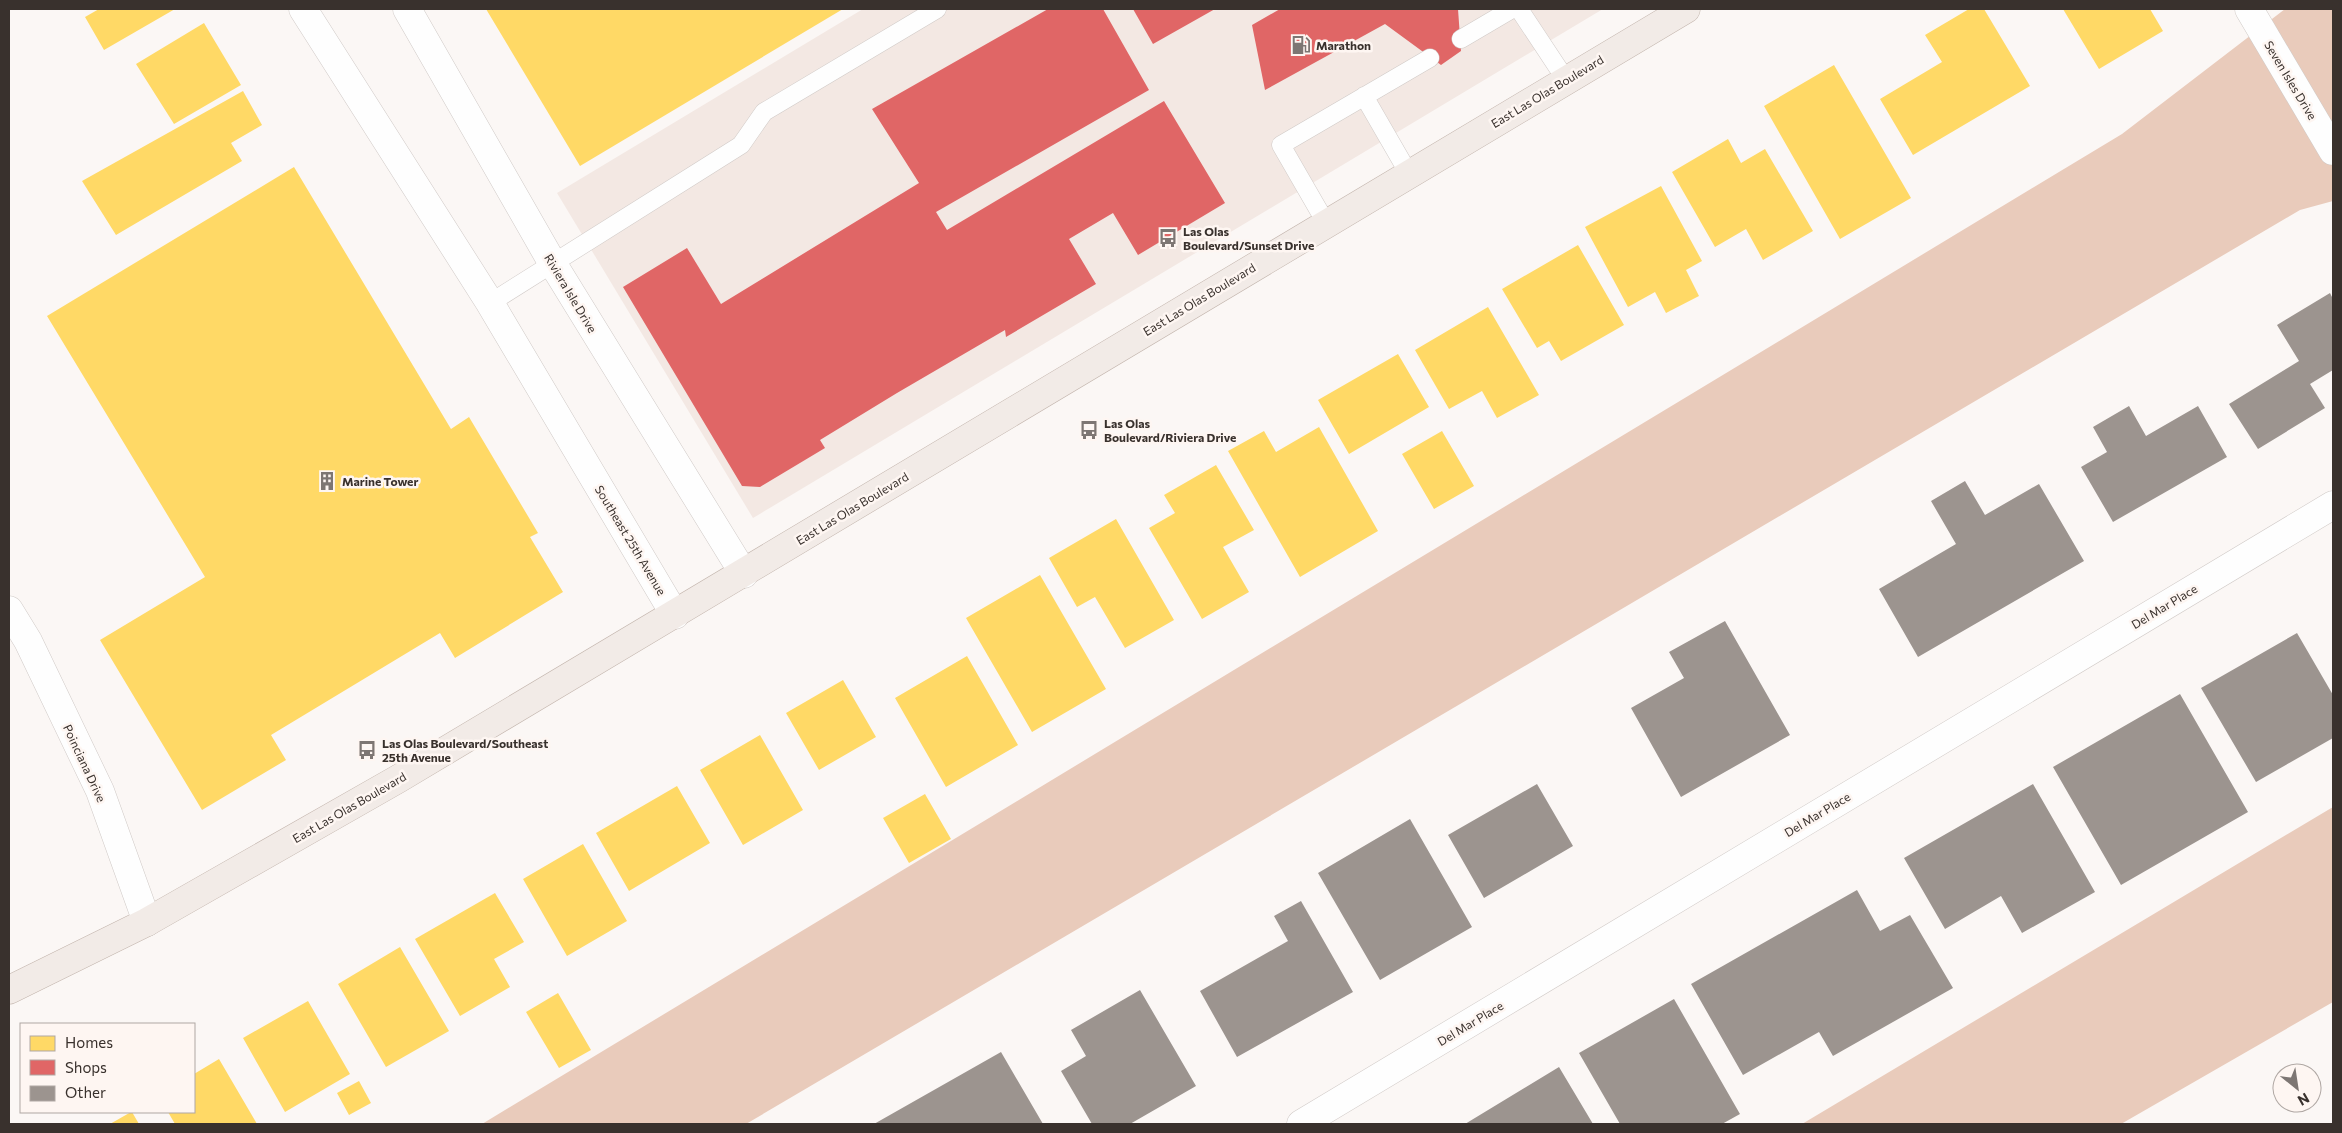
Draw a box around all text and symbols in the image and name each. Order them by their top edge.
fuel station icon: Marathon [1290,34,1312,56]
place label: Marathon [1316,38,1371,52]
street label: Seven Isles Drive [2262,38,2320,122]
street label: East Las Olas Boulevard [1488,52,1606,130]
place label: Las Olas Boulevard/Sunset Drive [1183,224,1314,252]
bus stop icon: Las Olas Boulevard/Sunset Drive [1157,227,1179,249]
street label: Riviera Isle Drive [542,251,600,335]
street label: East Las Olas Boulevard [1140,260,1258,338]
place label: Las Olas Boulevard/Riviera Drive [1104,416,1236,444]
bus stop icon: Las Olas Boulevard/Riviera Drive [1078,419,1100,441]
street label: East Las Olas Boulevard [793,469,911,547]
building icon: Marine Tower [316,470,338,492]
place label: Marine Tower [342,474,418,488]
street label: Southeast 25th Avenue [593,483,669,597]
street label: Del Mar Place [2129,581,2199,631]
street label: Poinciana Drive [61,722,109,804]
place label: Las Olas Boulevard/Southeast 25th Avenue [382,736,548,764]
bus stop icon: Las Olas Boulevard/Southeast 25th Avenue [356,739,378,761]
street label: East Las Olas Boulevard [290,769,408,845]
street label: Del Mar Place [1782,789,1852,839]
street label: Del Mar Place [1435,998,1505,1048]
legend [20,1023,195,1113]
text: Homes [65,1033,113,1051]
text: Shops [65,1058,107,1076]
north arrow [2272,1063,2322,1113]
text: Other [65,1083,106,1101]
text: N [2295,1090,2313,1110]

